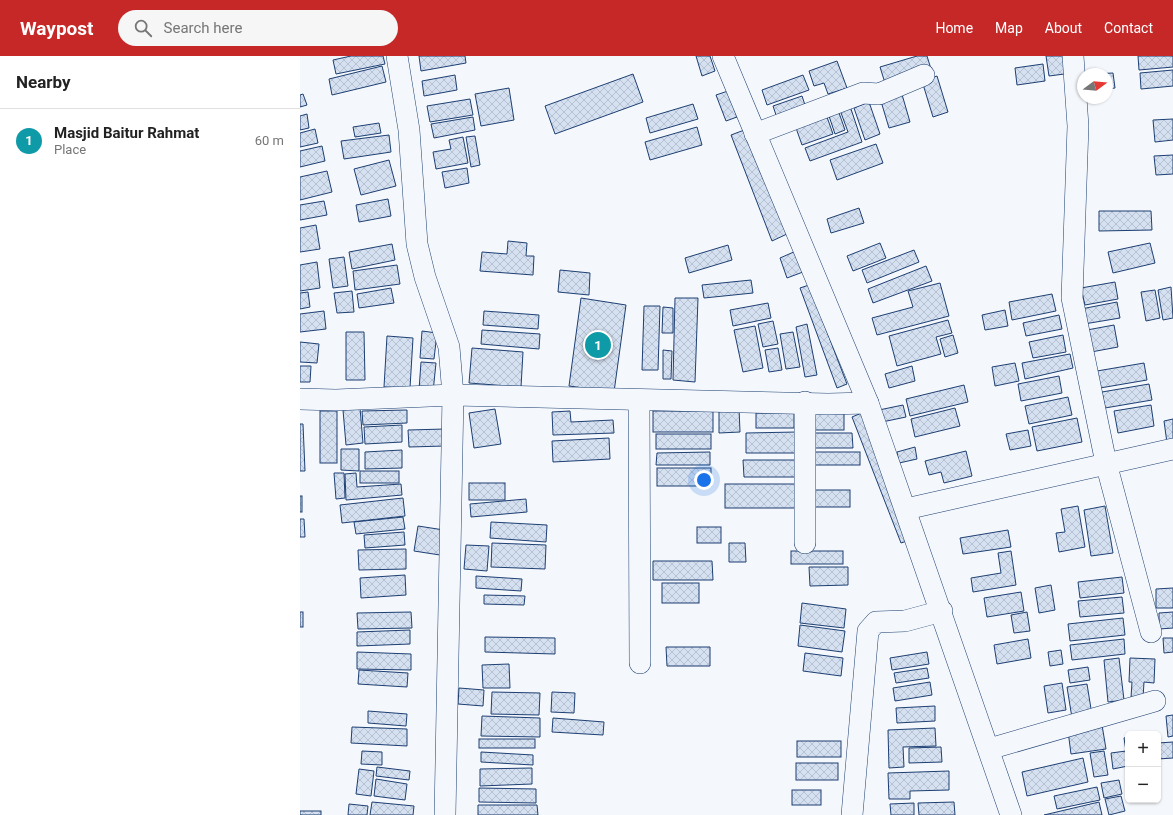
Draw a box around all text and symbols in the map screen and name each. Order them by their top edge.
search box [118,10,398,46]
text: Waypost [20,17,94,40]
icon: search [132,17,154,39]
text: Search here [164,19,242,37]
text: Home [935,20,973,36]
text: Map [995,20,1023,36]
text: About [1045,20,1082,36]
text: Contact [1104,20,1153,36]
north arrow [1077,68,1113,104]
text: Nearby [16,72,71,92]
text: Masjid Baitur Rahmat [54,124,199,142]
text: 1 [25,133,33,148]
text: 60 m [255,133,284,148]
text: Place [54,142,86,157]
pin: 1 [585,330,611,360]
your location [694,470,714,490]
map controls [1125,731,1161,803]
button: + [1125,731,1161,767]
button: − [1125,767,1161,803]

